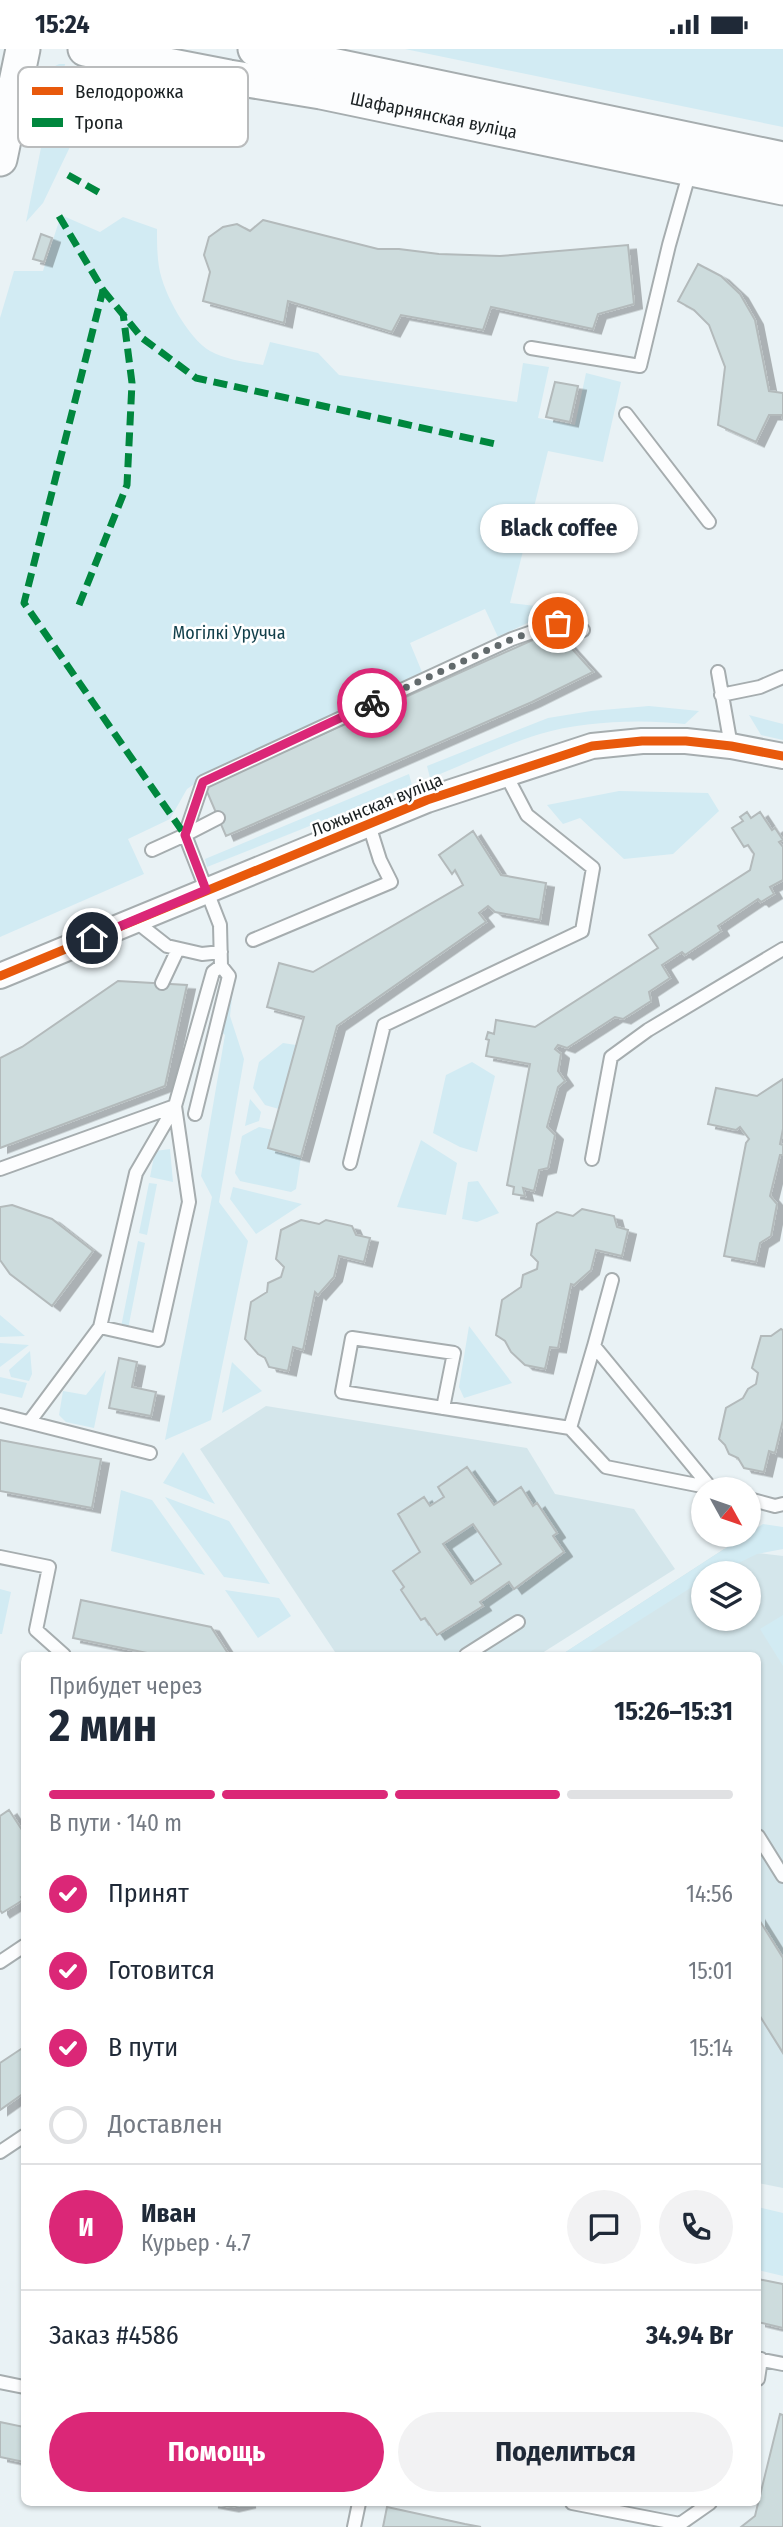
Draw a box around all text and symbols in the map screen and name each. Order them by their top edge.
text: 15:24 [35,9,90,40]
legend [18,67,248,147]
text: Велодорожка [75,80,184,103]
street label: Шафарнянская вуліца [348,87,519,144]
text: Тропа [75,111,123,134]
callout: Black coffee [479,504,637,553]
text: Black coffee [500,514,618,542]
pin [528,593,588,653]
icon: bag [539,604,577,642]
park label: Могілкі Уручча [172,622,286,644]
courier [337,668,407,738]
icon: bike [353,684,391,722]
street label: Ложынская вуліца [308,769,446,841]
pin [62,908,122,968]
icon: home [73,919,111,957]
north arrow [691,1477,761,1547]
map controls [691,1477,761,1631]
button: layers [691,1561,761,1631]
text: Прибудет через [49,1672,202,1700]
text: 15:26–15:31 [614,1696,733,1727]
text: 2 мин [49,1698,157,1753]
text: В пути · 140 m [49,1809,182,1837]
icon: check [49,1875,87,1913]
text: Принят [108,1878,189,1909]
text: 14:56 [686,1880,733,1908]
icon: check [49,1952,87,1990]
text: Готовится [108,1955,215,1986]
text: 15:01 [688,1957,733,1985]
icon: check [49,2029,87,2067]
text: В пути [108,2032,178,2063]
text: 15:14 [689,2034,733,2062]
text: Доставлен [108,2109,223,2140]
button: chat [567,2190,641,2264]
button: phone [659,2190,733,2264]
text: Иван [141,2198,196,2229]
text: И [78,2212,94,2243]
text: Курьер · 4.7 [141,2229,251,2257]
text: Заказ #4586 [49,2320,179,2351]
text: 34.94 Br [646,2320,733,2351]
button: Помощь [49,2412,384,2492]
button: Поделиться [398,2412,733,2492]

